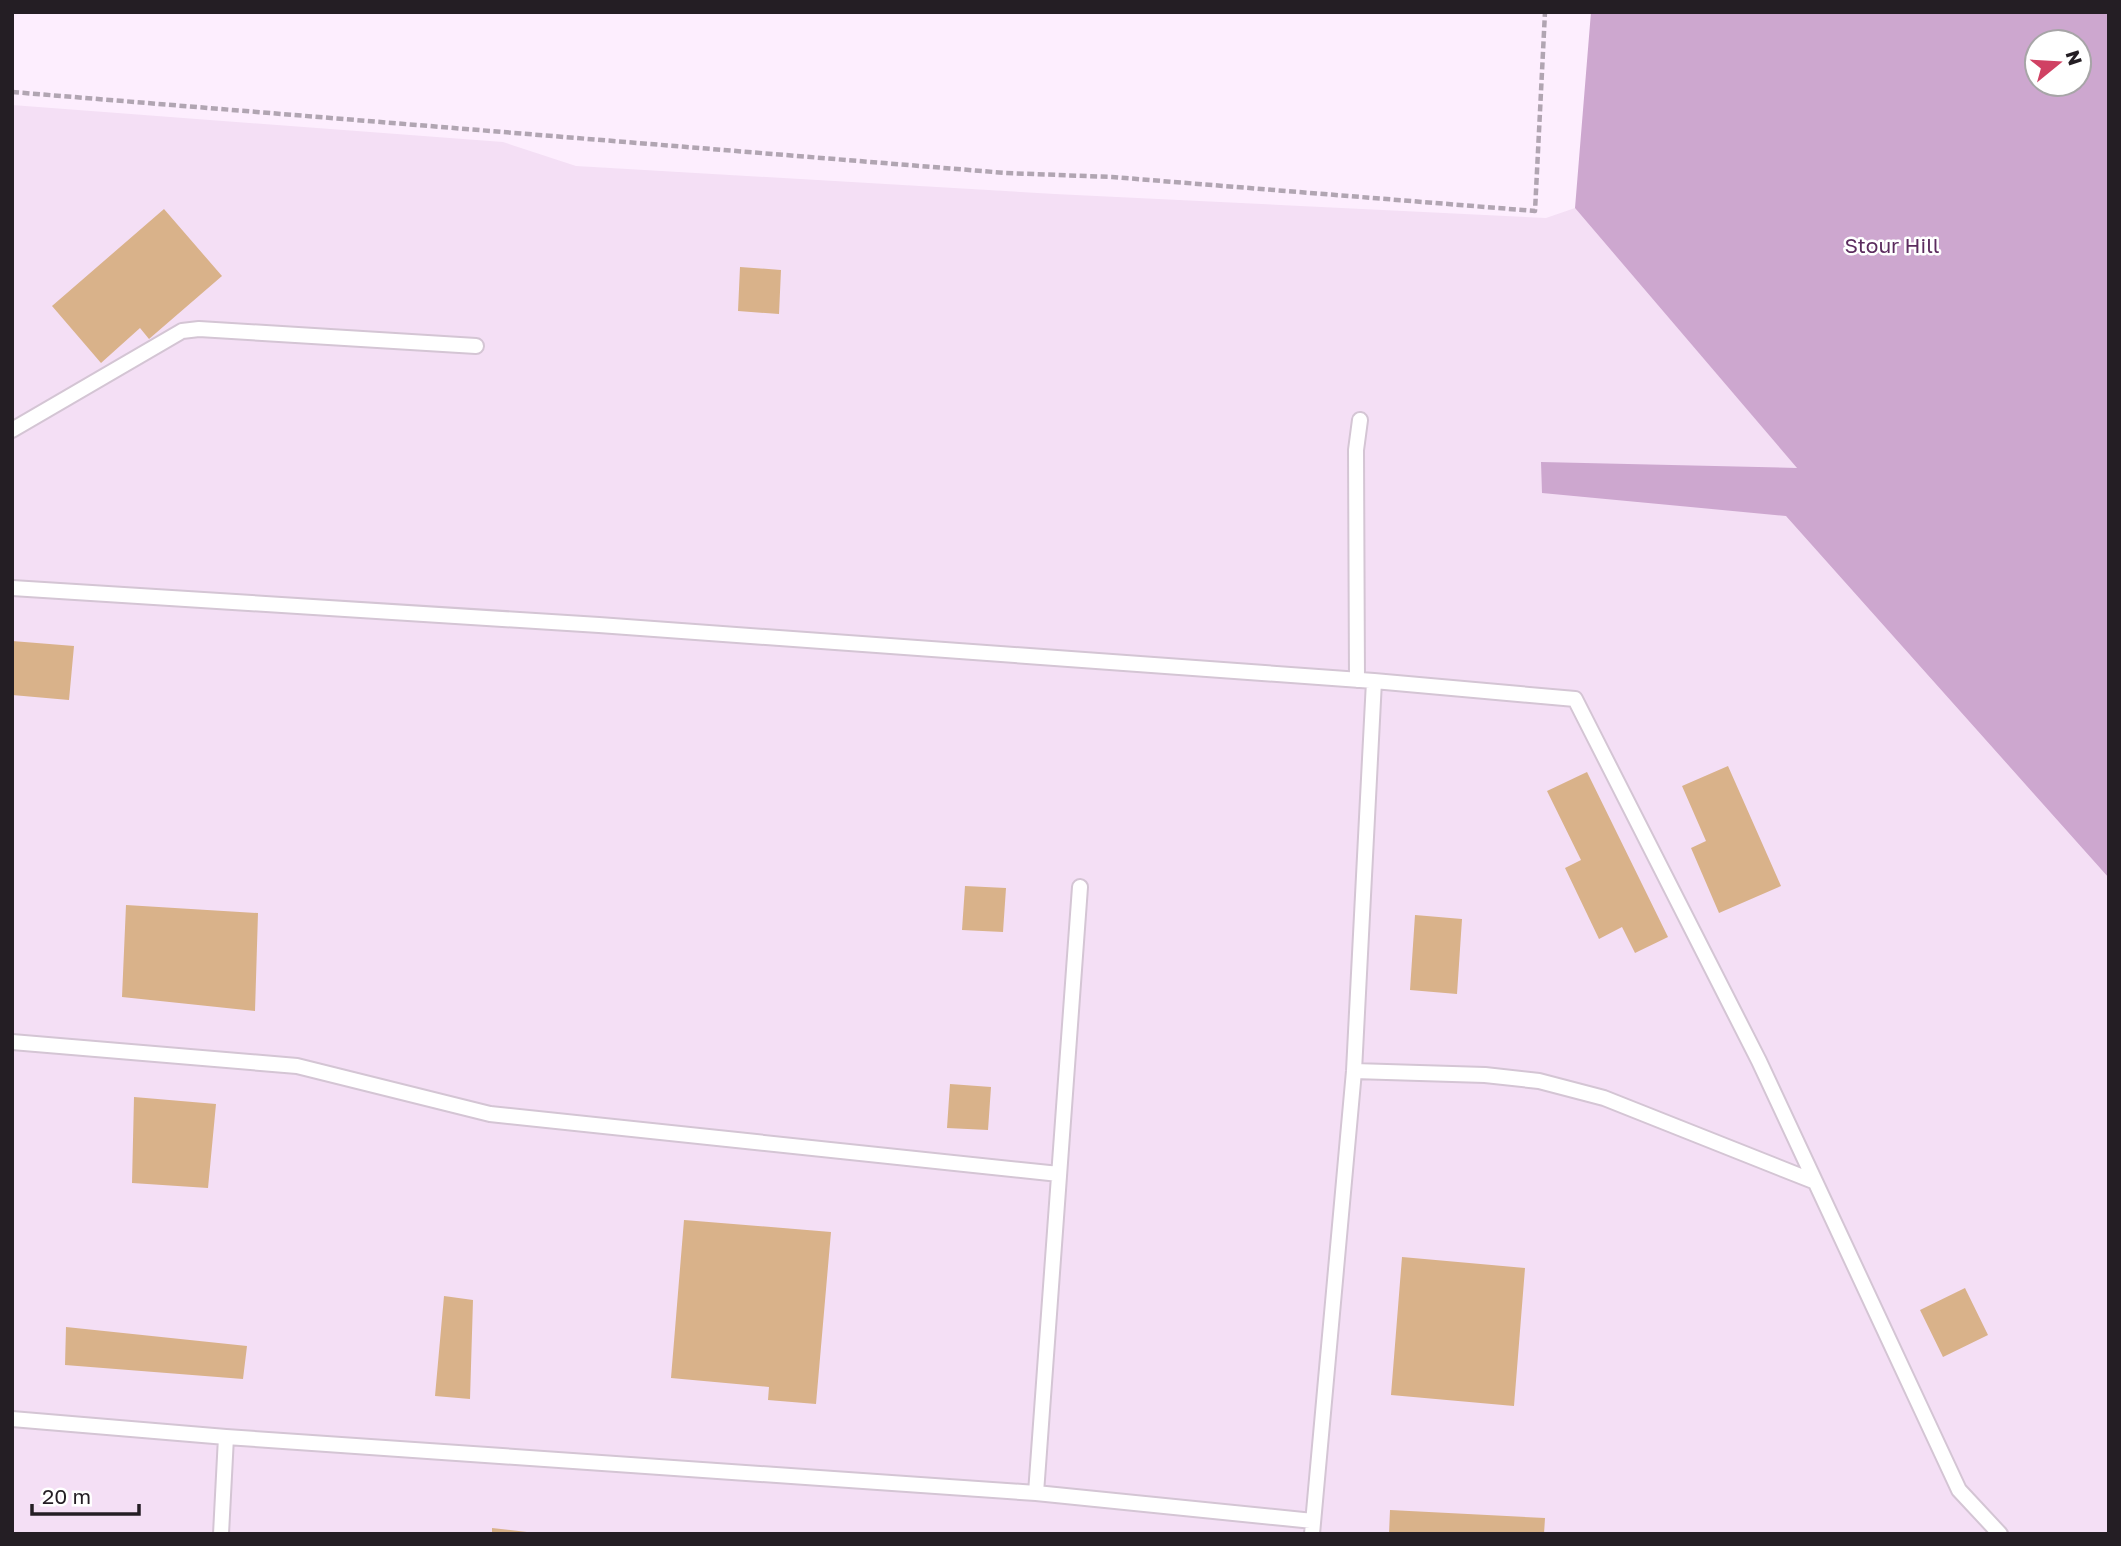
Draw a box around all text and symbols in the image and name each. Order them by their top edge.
north arrow [2023,28,2093,98]
text: N [2061,47,2088,68]
park label: Stour Hill [1844,232,1940,258]
scale bar [32,1472,138,1516]
text: 20 m [42,1483,91,1509]

